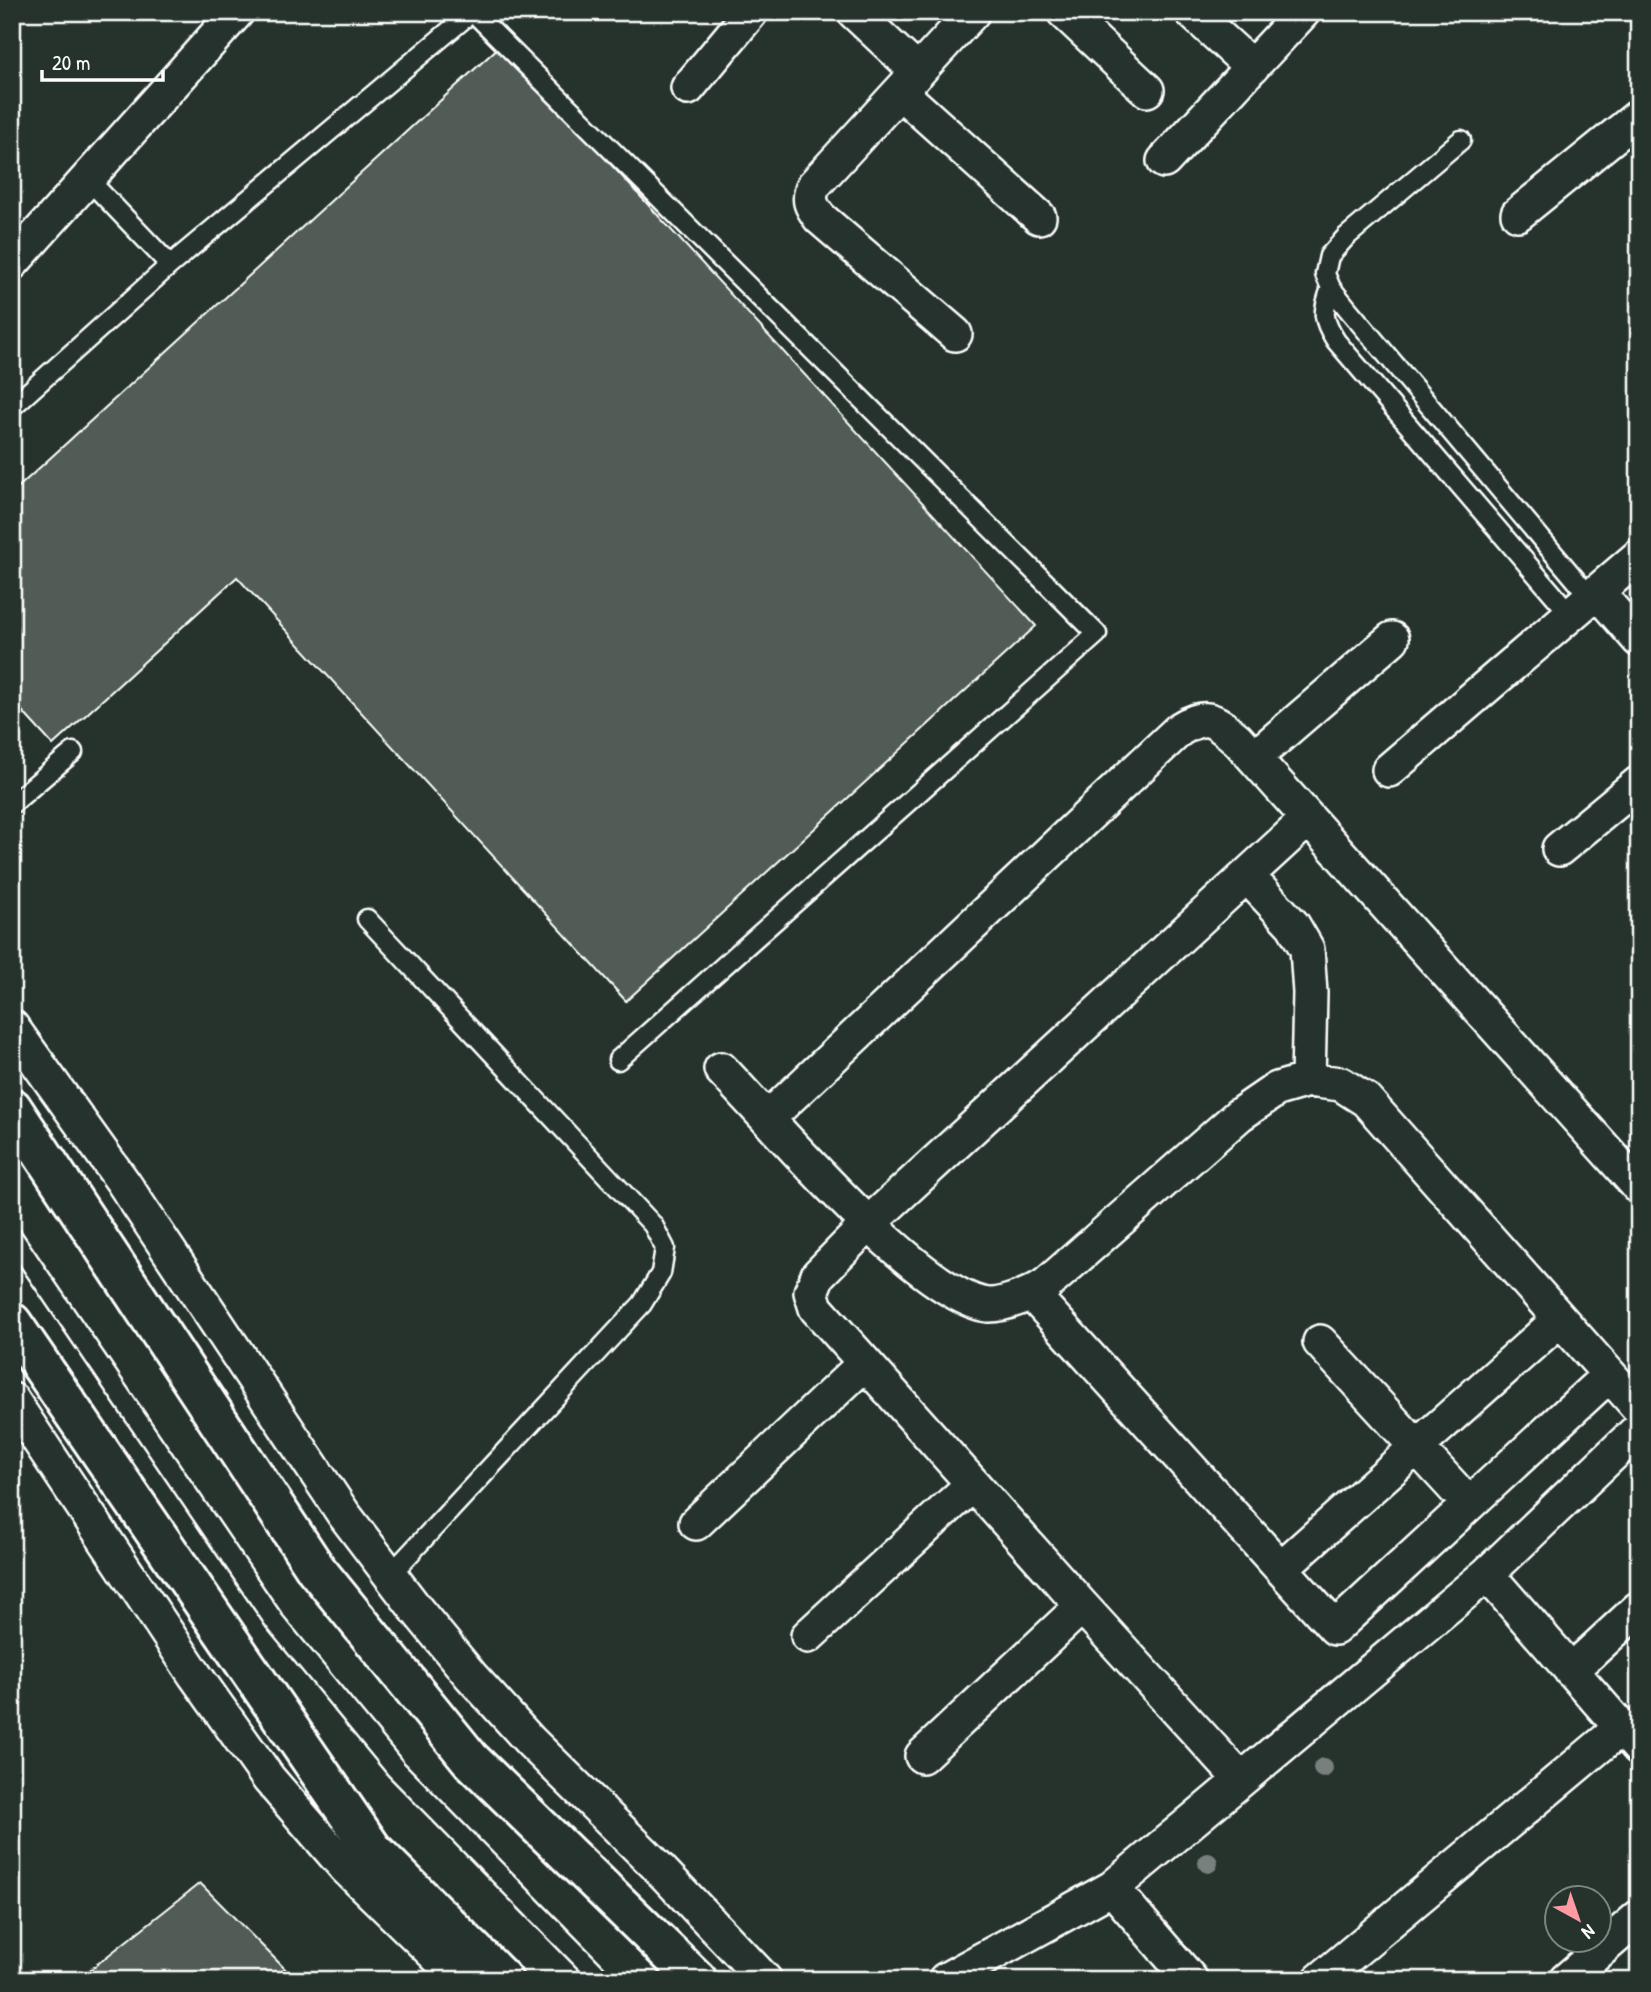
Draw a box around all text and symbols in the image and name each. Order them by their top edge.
scale bar [42,38,163,82]
text: 20 m [52,48,90,77]
north arrow [1542,1884,1612,1954]
text: N [1577,1919,1601,1945]

